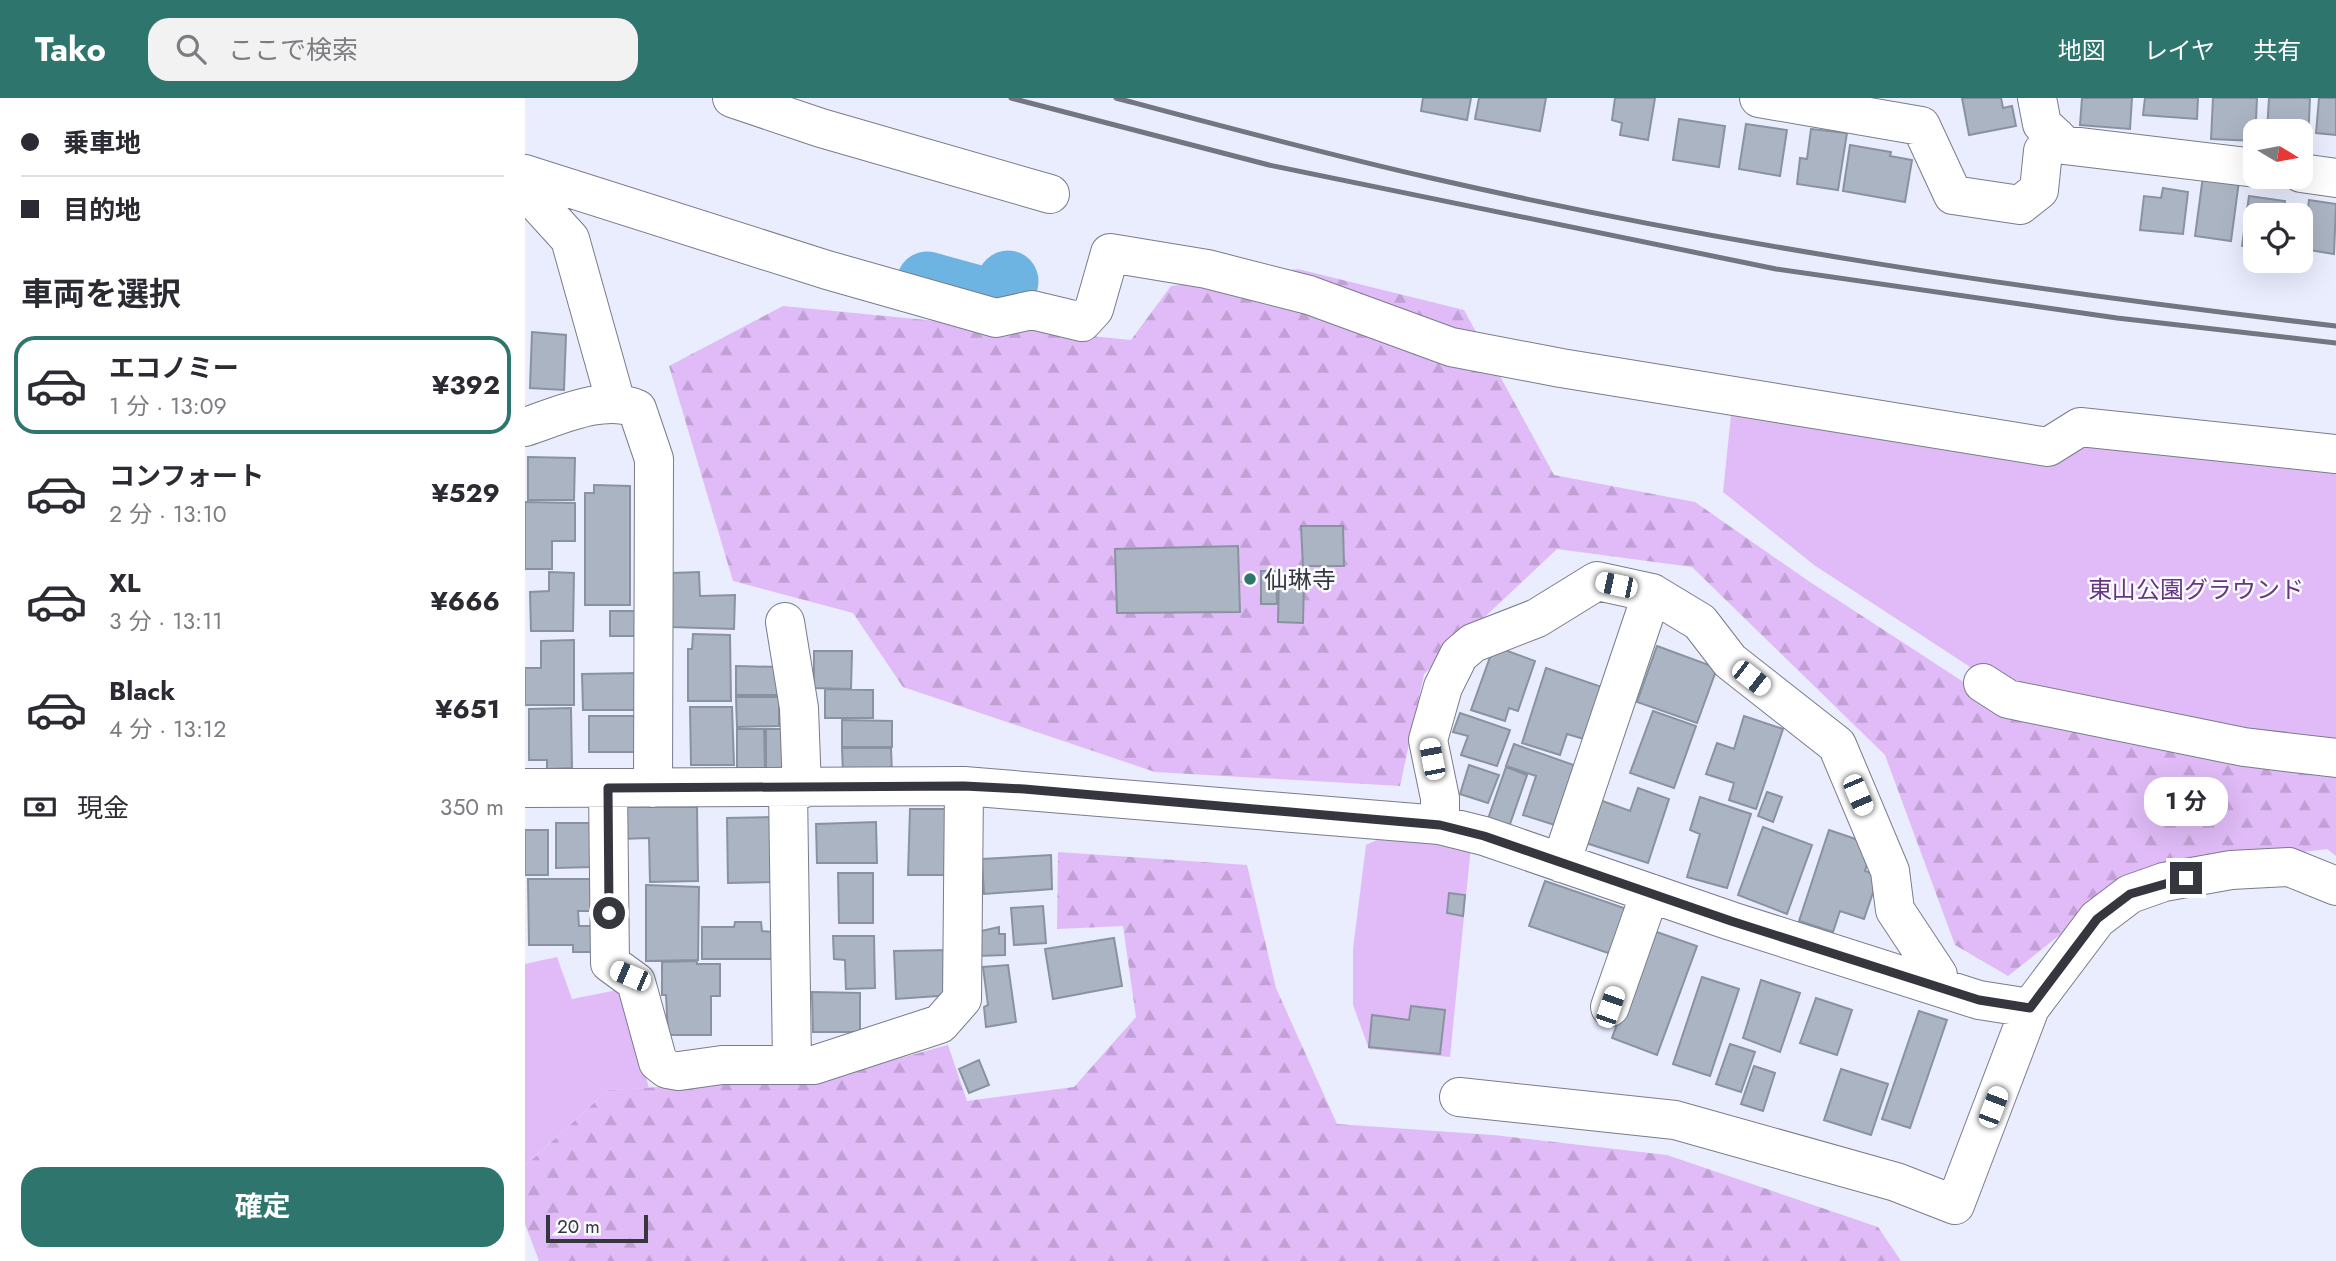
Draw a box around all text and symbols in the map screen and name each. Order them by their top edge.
search box [148,18,638,81]
text: Tako [35,26,106,73]
icon: search [172,30,210,68]
text: ここで検索 [228,31,358,69]
text: 地図 [2058,33,2106,68]
text: レイヤ [2144,33,2215,68]
text: 共有 [2253,33,2301,68]
north arrow [2243,119,2313,189]
map controls [2243,119,2313,273]
text: 乗車地 [63,124,141,162]
text: 目的地 [63,191,141,229]
button: locate [2243,203,2313,273]
text: 車両を選択 [21,271,181,317]
text: エコノミー [109,349,239,387]
icon: car [25,354,88,417]
text: ¥392 [432,366,500,404]
text: 1 分 · 13:09 [109,389,227,423]
text: コンフォート [109,457,264,495]
icon: car [25,462,88,525]
text: ¥529 [431,474,500,512]
text: 2 分 · 13:10 [109,497,227,531]
place label: 仙琳寺 [1264,562,1336,597]
text: XL [109,564,141,602]
icon: car [25,570,88,633]
car [1594,570,1639,600]
marker: 仙琳寺 [1242,571,1258,587]
park label: 東山公園グラウンド [2088,572,2304,607]
text: ¥666 [430,582,500,620]
text: 3 分 · 13:11 [109,604,223,638]
car [1728,657,1775,699]
text: Black [109,672,175,710]
icon: car [25,678,88,741]
text: ¥651 [435,690,500,728]
text: 4 分 · 13:12 [109,712,226,746]
car [1418,736,1447,782]
car [1841,772,1876,818]
callout: 1 分 [2144,776,2228,826]
text: 1 分 [2165,784,2207,818]
icon: cash [21,788,59,826]
text: 現金 [77,789,129,827]
text: 350 m [440,790,504,824]
route end [2170,862,2202,894]
route start [593,897,625,929]
car [607,958,654,994]
car [1594,984,1627,1030]
car [1976,1084,2011,1130]
button: 確定 [21,1167,504,1247]
scale bar [546,1212,647,1244]
text: 20 m [557,1213,600,1240]

